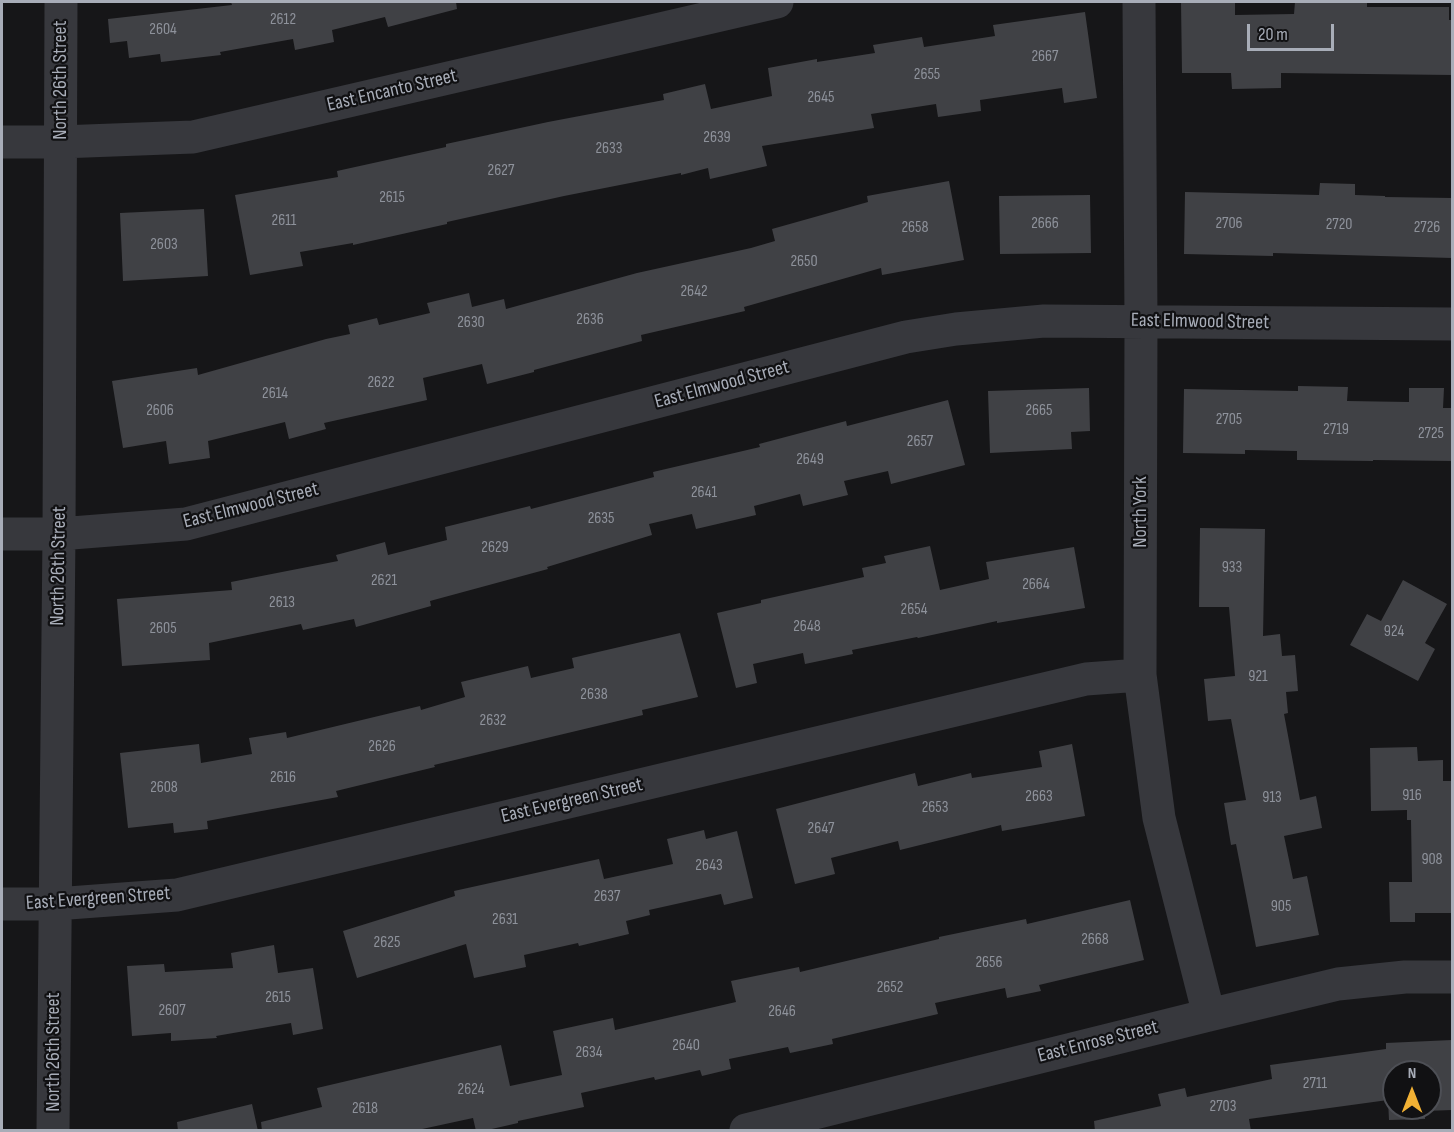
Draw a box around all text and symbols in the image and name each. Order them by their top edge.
house number: 2612 [270,10,296,30]
scale bar [1250,12,1337,50]
street label: North 26th Street [49,20,73,140]
house number: 2604 [149,20,177,40]
text: 20 m [1258,24,1288,45]
house number: 2667 [1031,47,1059,67]
street label: East Encanto Street [325,64,459,118]
house number: 2655 [914,65,940,85]
house number: 2645 [807,88,835,108]
house number: 2639 [703,128,731,148]
house number: 2633 [595,139,623,159]
house number: 2627 [488,161,514,181]
house number: 2615 [379,188,405,208]
house number: 2611 [272,211,296,231]
house number: 2666 [1031,214,1059,234]
house number: 2706 [1215,214,1243,234]
house number: 2720 [1326,215,1352,235]
house number: 2658 [901,218,929,238]
house number: 2726 [1414,218,1440,238]
house number: 2603 [150,235,178,255]
house number: 2650 [790,252,818,272]
house number: 2642 [680,282,708,302]
street label: East Elmwood Street [1131,309,1269,335]
house number: 2636 [576,310,604,330]
house number: 2630 [457,313,485,333]
street label: East Elmwood Street [652,356,792,414]
house number: 2622 [368,373,394,393]
house number: 2614 [262,384,288,404]
house number: 2606 [146,401,174,421]
house number: 2665 [1025,401,1053,421]
house number: 2705 [1216,410,1242,430]
house number: 2719 [1323,420,1349,440]
house number: 2725 [1418,424,1444,444]
house number: 2657 [907,432,933,452]
house number: 2649 [796,450,824,470]
street label: North York [1129,476,1153,548]
street label: East Elmwood Street [181,478,321,534]
house number: 2641 [691,483,717,503]
street label: North 26th Street [46,506,72,626]
house number: 2635 [588,509,614,529]
house number: 2629 [481,538,509,558]
house number: 933 [1222,558,1242,578]
house number: 2621 [371,571,397,591]
house number: 2664 [1022,575,1050,595]
house number: 2613 [269,593,295,613]
house number: 2654 [901,600,927,620]
house number: 2648 [793,617,821,637]
house number: 2605 [149,619,177,639]
house number: 924 [1384,622,1404,642]
house number: 921 [1248,667,1268,687]
house number: 2638 [580,685,608,705]
house number: 2632 [480,711,506,731]
house number: 2626 [368,737,396,757]
house number: 2616 [270,768,296,788]
street label: East Evergreen Street [499,773,645,829]
house number: 2608 [150,778,178,798]
house number: 916 [1402,786,1422,806]
house number: 2663 [1025,787,1053,807]
house number: 913 [1262,788,1282,808]
house number: 2653 [922,798,948,818]
house number: 2647 [808,819,834,839]
house number: 908 [1421,850,1443,870]
house number: 2643 [695,856,723,876]
street label: East Evergreen Street [25,882,171,916]
house number: 2637 [594,887,620,907]
house number: 905 [1271,897,1291,917]
house number: 2631 [492,910,518,930]
house number: 2668 [1081,930,1109,950]
house number: 2625 [374,933,400,953]
house number: 2656 [975,953,1003,973]
house number: 2652 [877,978,903,998]
house number: 2615 [265,988,291,1008]
street label: North 26th Street [42,992,66,1112]
house number: 2607 [158,1001,186,1021]
house number: 2646 [768,1002,796,1022]
street label: East Enrose Street [1035,1015,1161,1069]
house number: 2640 [672,1036,700,1056]
house number: 2634 [575,1043,603,1063]
north arrow [1382,1060,1442,1120]
text: N [1408,1064,1416,1083]
house number: 2711 [1303,1074,1327,1094]
house number: 2624 [458,1080,484,1100]
house number: 2703 [1210,1097,1236,1117]
house number: 2618 [352,1099,378,1119]

